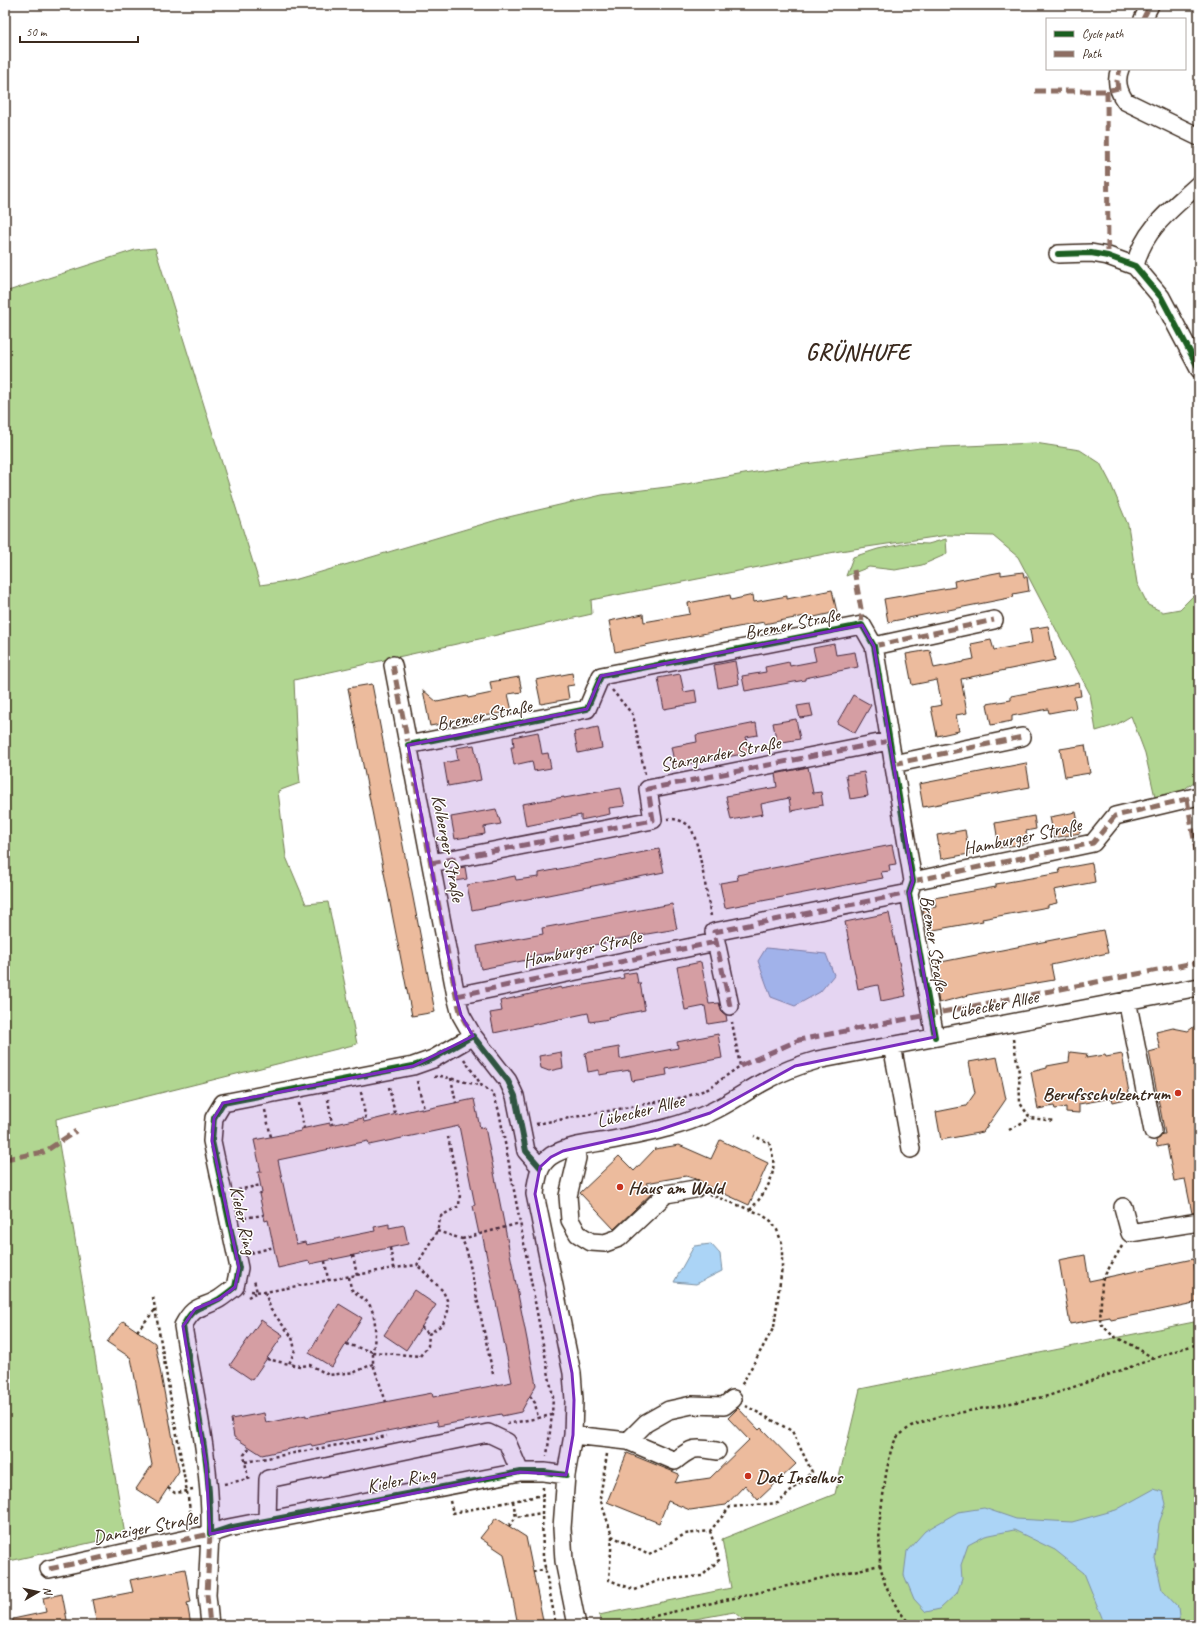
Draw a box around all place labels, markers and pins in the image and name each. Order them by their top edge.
place label: Berufsschulzentrum [1043,1082,1171,1106]
marker: Berufsschulzentrum [1173,1088,1183,1098]
place label: Haus am Wald [628,1176,726,1200]
marker: Haus am Wald [615,1182,625,1192]
place label: Dat Inselhus [756,1465,844,1489]
marker: Dat Inselhus [743,1471,753,1481]

